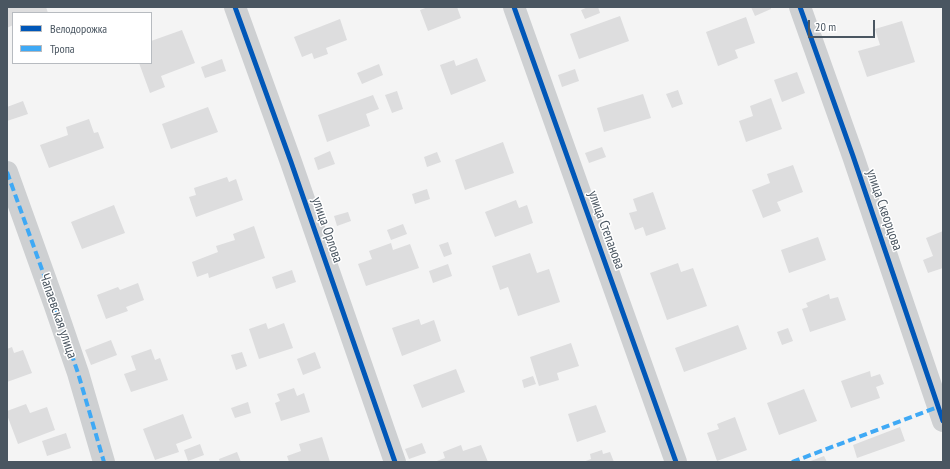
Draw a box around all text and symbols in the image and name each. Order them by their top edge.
legend [12,12,152,64]
scale bar [810,12,877,38]
text: 20 m [815,19,836,34]
text: Велодорожка [50,21,107,36]
text: Тропа [50,41,75,56]
street label: улица Скворцова [862,167,906,253]
street label: улица Степанова [584,188,628,272]
street label: улица Орлова [308,195,346,265]
street label: Чапаевская улица [36,271,80,361]

